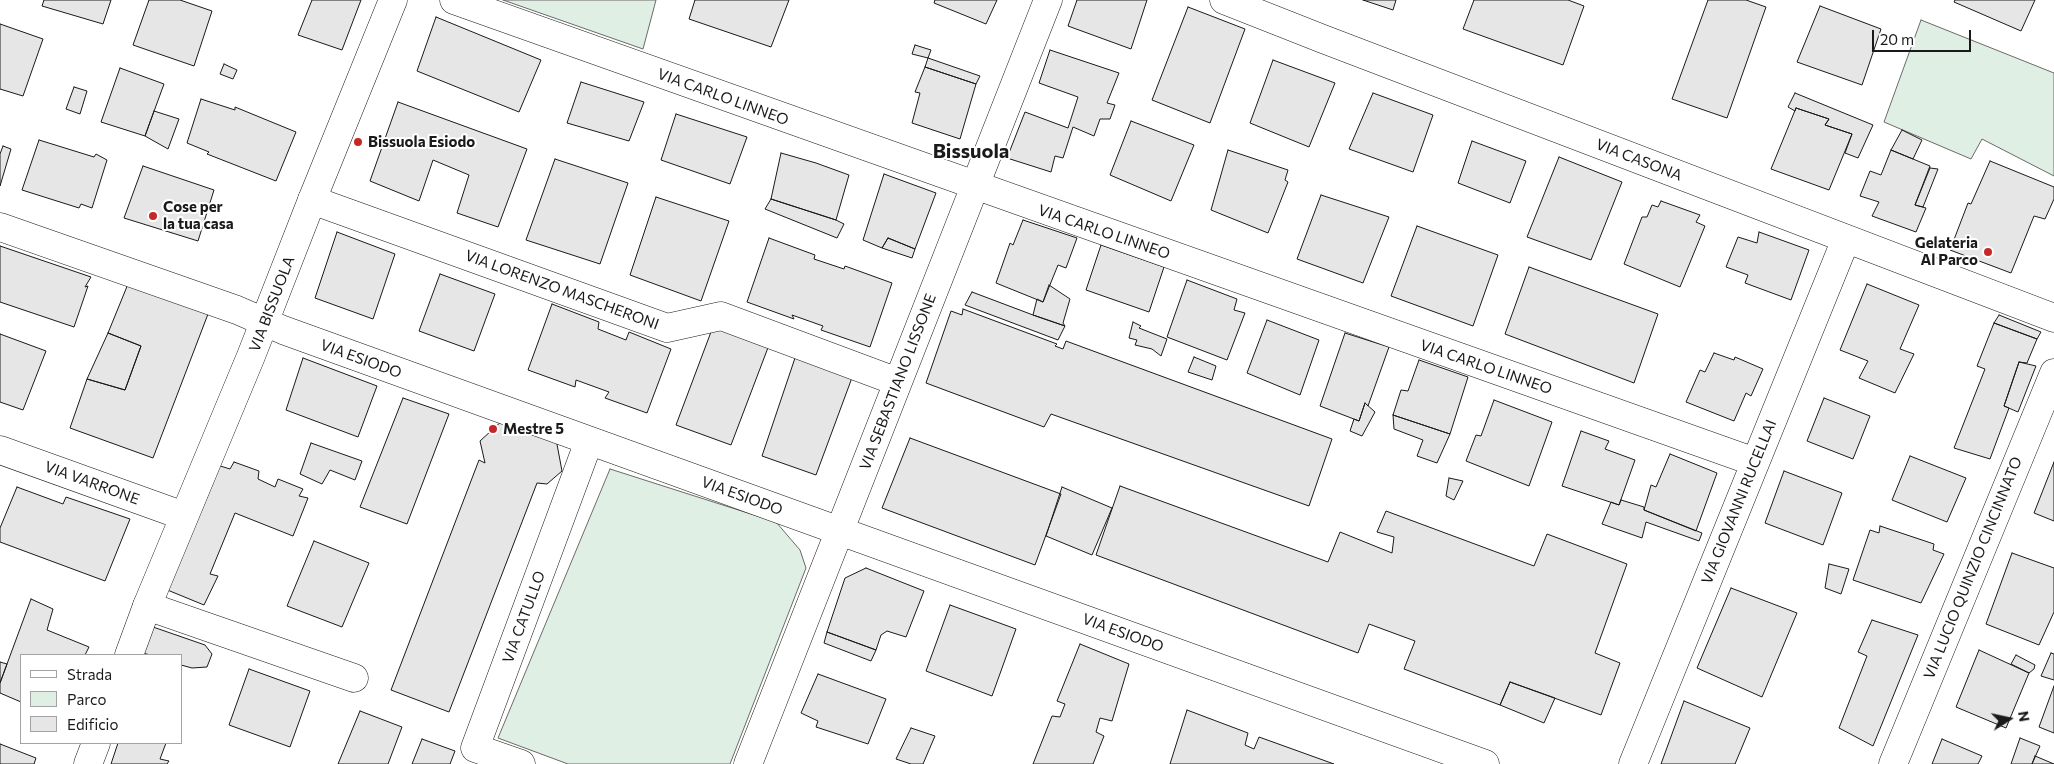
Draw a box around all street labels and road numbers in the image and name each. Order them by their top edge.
street label: VIA CARLO LINNEO [655,65,791,129]
street label: VIA CASONA [1593,135,1685,185]
street label: VIA CARLO LINNEO [1036,201,1172,263]
street label: VIA LORENZO MASCHERONI [463,246,661,334]
street label: VIA BISSUOLA [245,253,299,355]
street label: VIA SEBASTIANO LISSONE [856,291,940,473]
street label: VIA ESIODO [318,336,404,382]
street label: VIA CARLO LINNEO [1418,336,1554,398]
street label: VIA GIOVANNI RUCELLAI [1698,417,1780,587]
street label: VIA LUCIO QUINZIO CINCINNATO [1920,454,2026,682]
street label: VIA VARRONE [42,458,142,508]
street label: VIA ESIODO [699,473,785,519]
street label: VIA CATULLO [499,568,549,666]
street label: VIA ESIODO [1080,610,1166,656]

